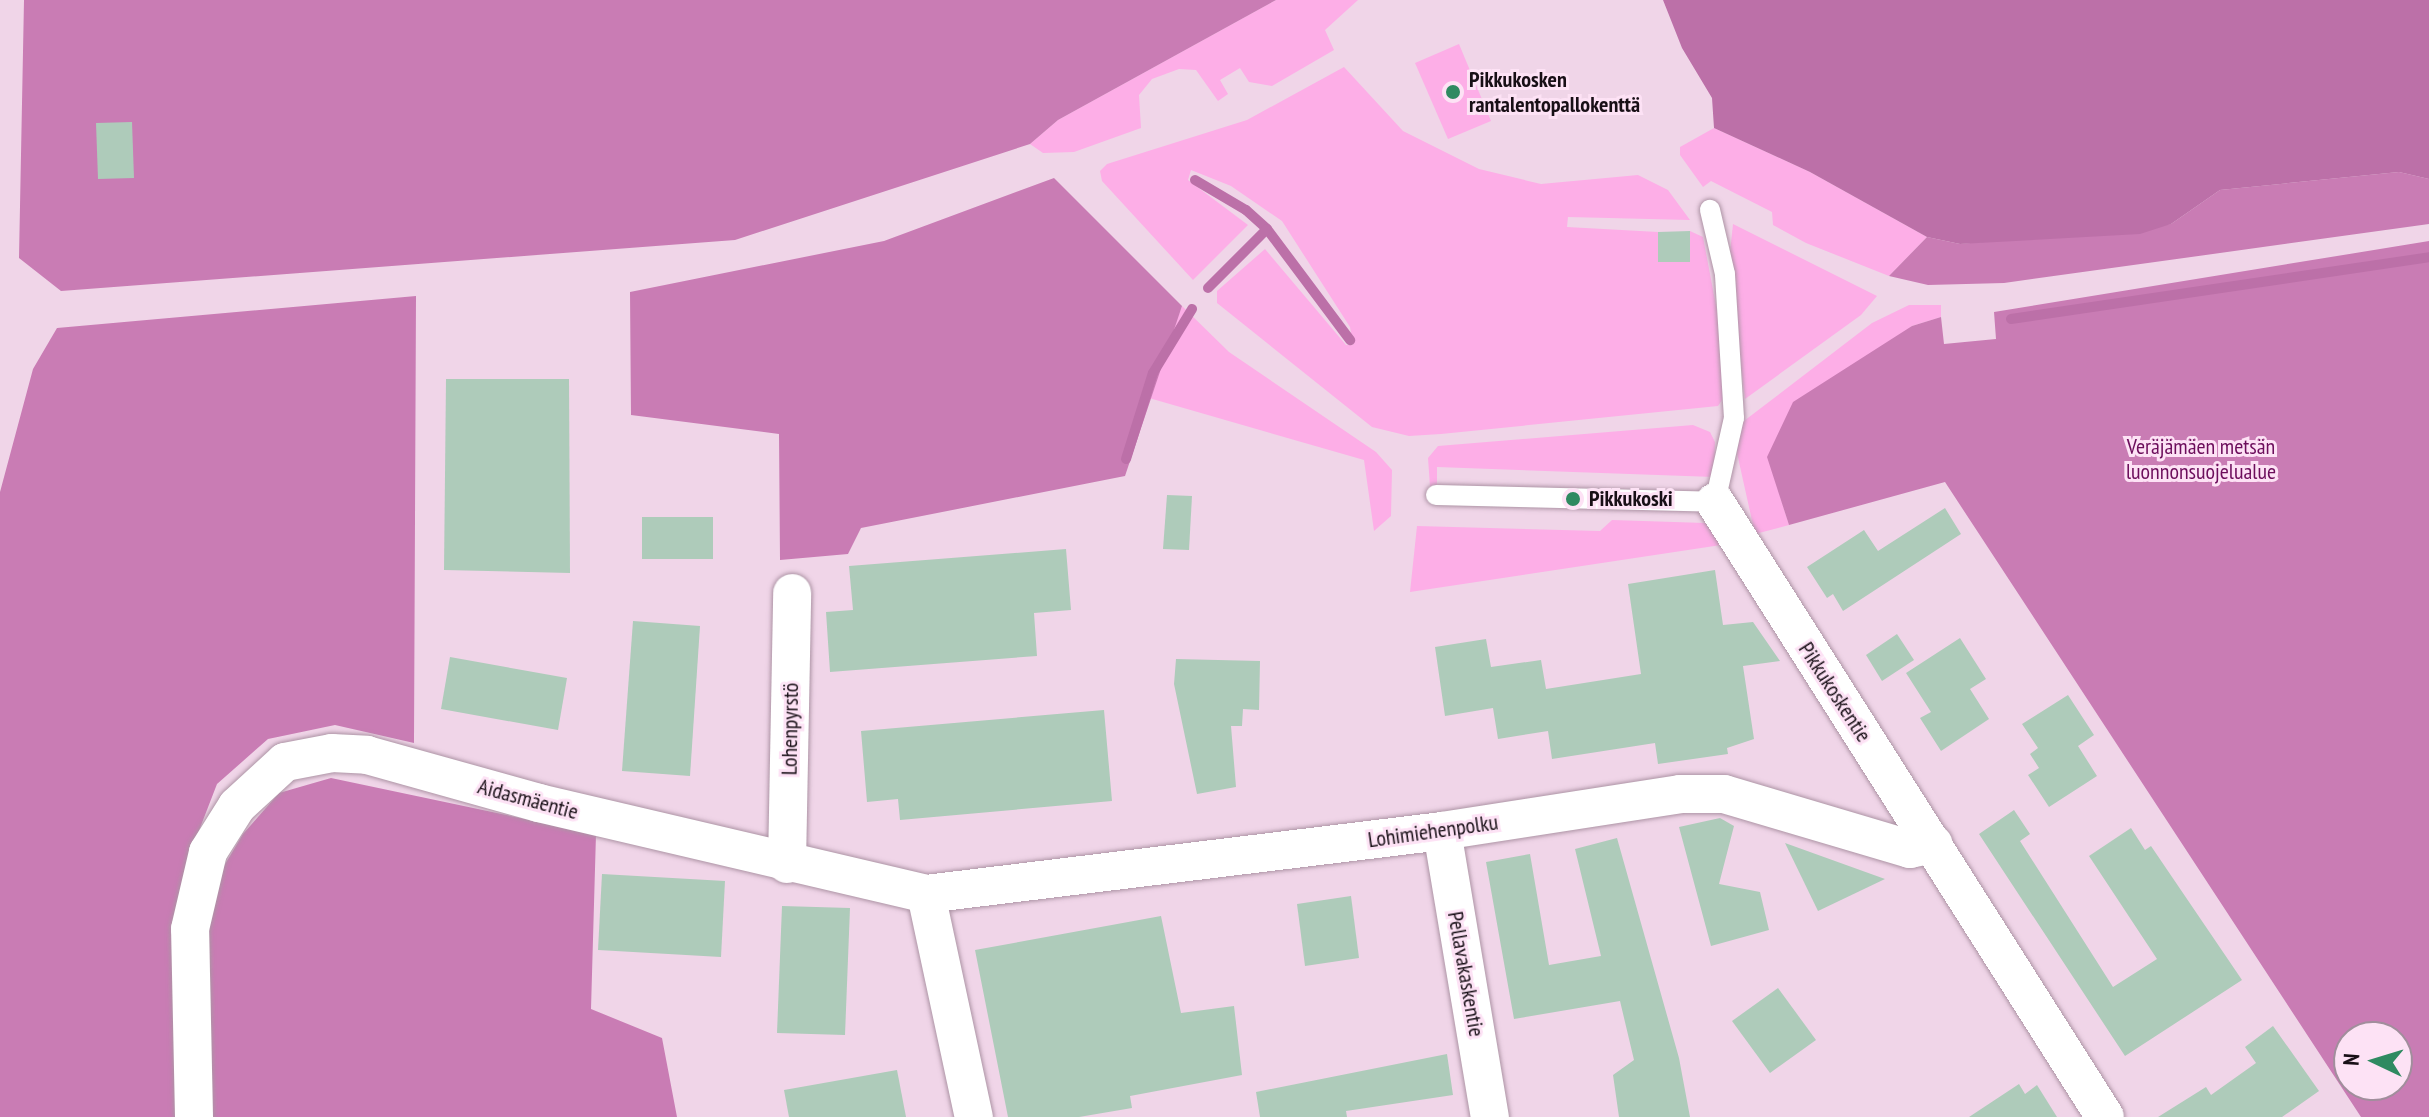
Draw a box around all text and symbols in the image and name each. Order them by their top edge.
place label: Pikkukosken rantalentopallokenttä [1469,66,1640,118]
marker: Pikkukosken rantalentopallokenttä [1444,83,1462,101]
park label: Veräjämäen metsän luonnonsuojelualue [2126,433,2276,484]
place label: Pikkukoski [1589,486,1673,512]
marker: Pikkukoski [1564,490,1582,508]
street label: Pikkukoskentie [1793,637,1877,747]
street label: Lohenpyrstö [776,682,804,776]
street label: Aidasmäentie [475,773,581,825]
street label: Lohimiehenpolku [1366,809,1500,853]
street label: Pellavakaskentie [1442,909,1490,1039]
north arrow [2333,1021,2413,1101]
text: N [2337,1053,2365,1066]

